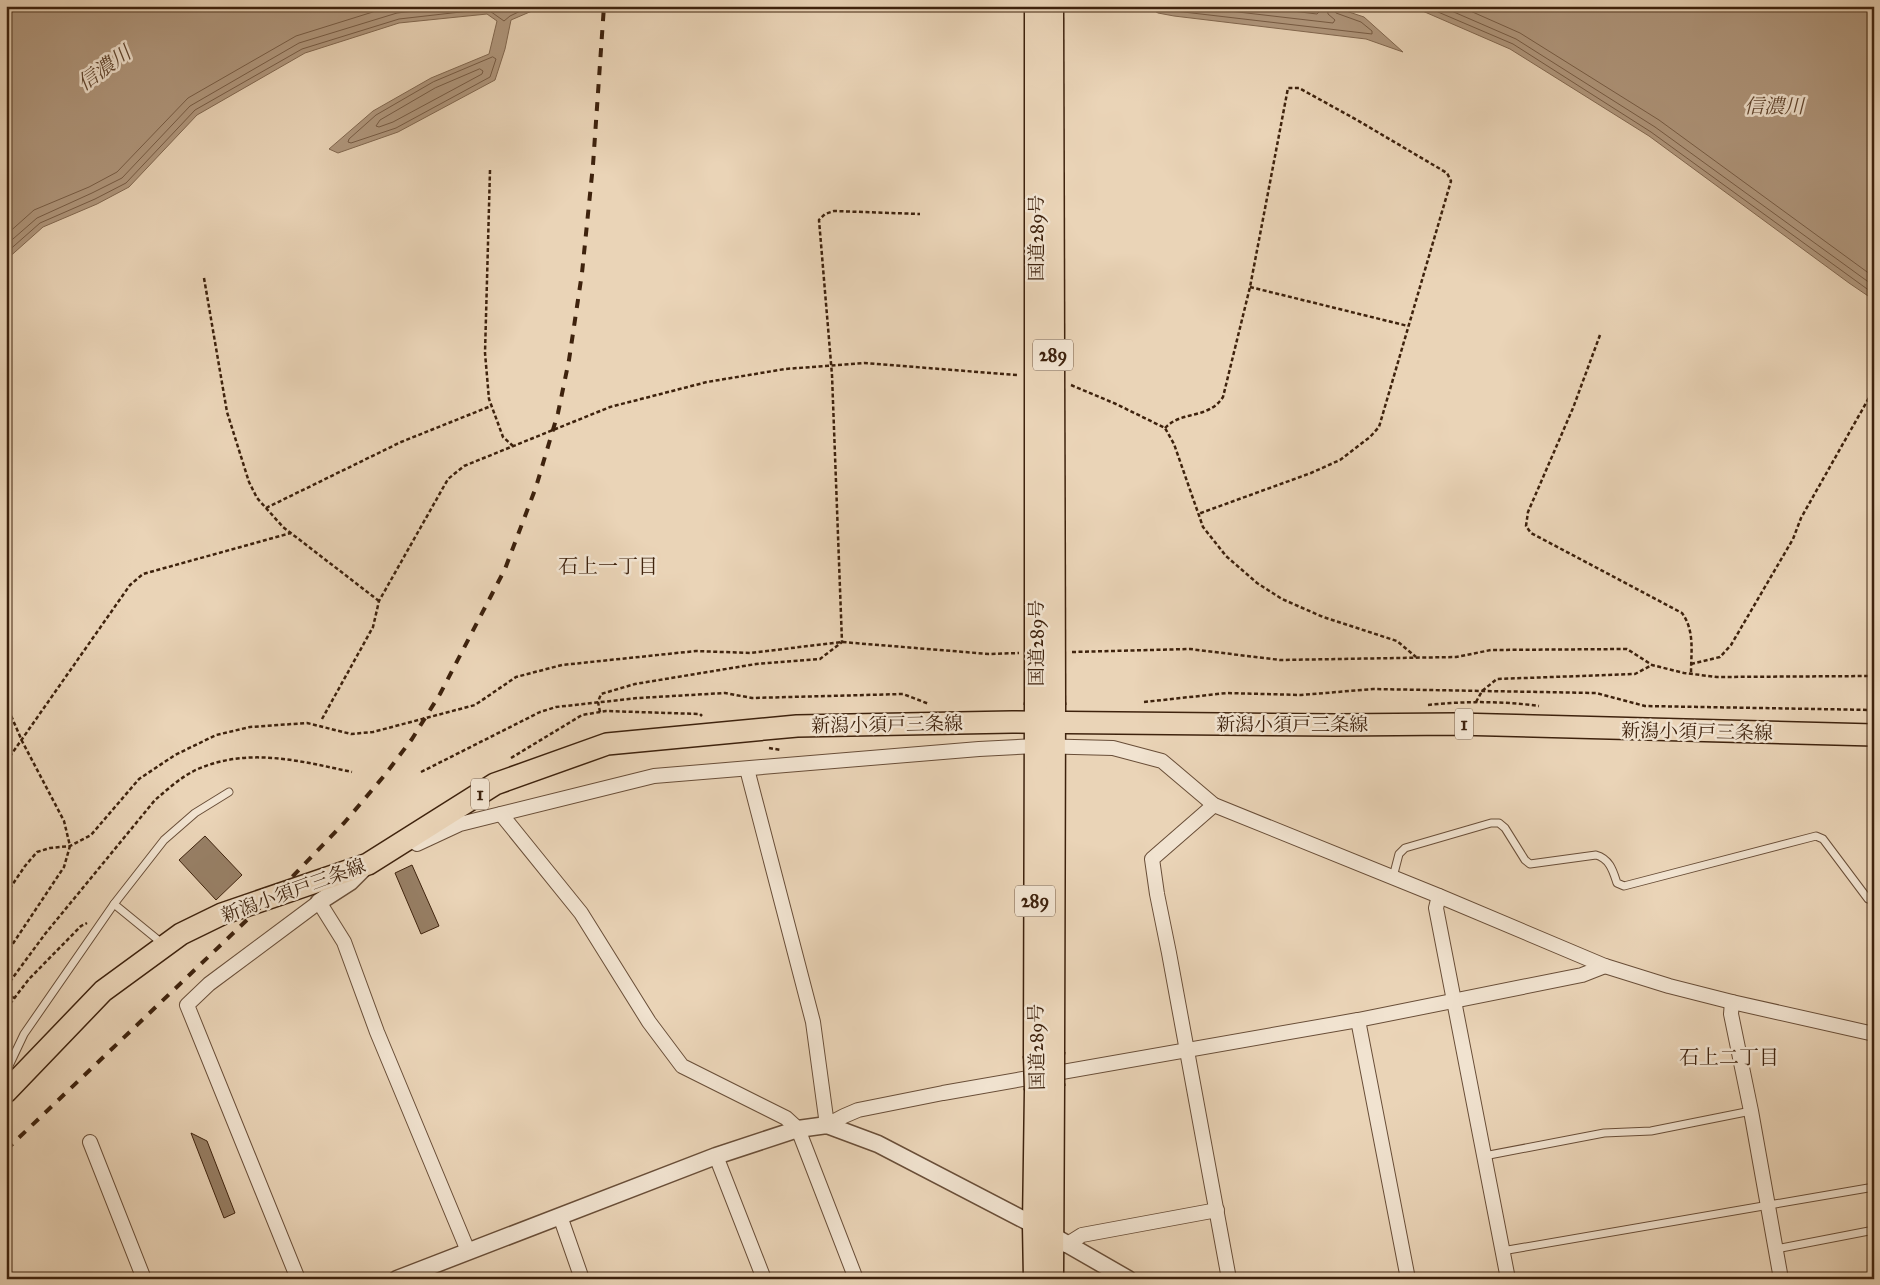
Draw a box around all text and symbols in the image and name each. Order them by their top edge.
water label: 信濃川 [73,39,137,95]
water label: 信濃川 [1744,94,1806,118]
street label: 国道289号 [1025,195,1048,281]
road number: 289 [1033,340,1073,370]
district label: 石上一丁目 [558,554,658,578]
street label: 国道289号 [1025,600,1048,686]
road number: 1 [1455,709,1473,740]
street label: 新潟小須戸三条線 [811,712,963,737]
street label: 新潟小須戸三条線 [1216,713,1368,736]
street label: 新潟小須戸三条線 [1621,719,1773,744]
road number: 1 [471,779,489,810]
street label: 新潟小須戸三条線 [218,854,369,927]
road number: 289 [1015,886,1055,916]
street label: 国道289号 [1024,1003,1049,1091]
district label: 石上二丁目 [1679,1045,1779,1069]

